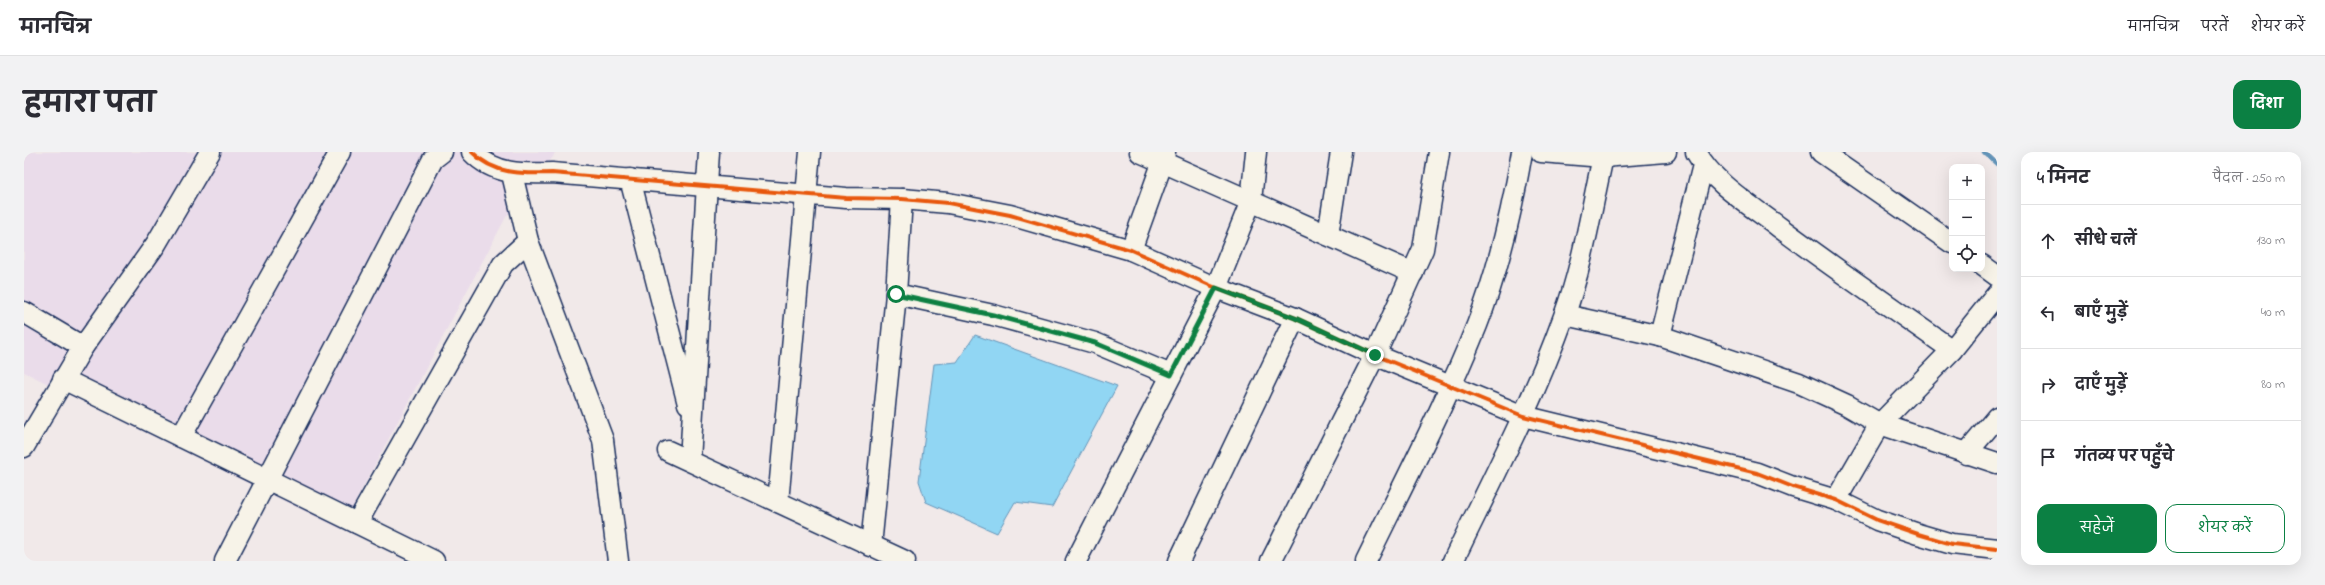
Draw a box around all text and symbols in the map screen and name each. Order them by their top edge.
text: मानचित्र [20,15,91,42]
text: मानचित्र [2128,17,2179,38]
text: परतें [2201,17,2229,38]
text: शेयर करें [2251,17,2305,38]
button: दिशा [2233,80,2301,129]
text: हमारा पता [24,85,155,126]
map controls [1949,164,1985,272]
button: + [1949,164,1985,200]
text: 4 मिनट [2037,166,2090,191]
text: पैदल · 250 m [2213,169,2285,188]
button: − [1949,200,1985,236]
icon: ahead [2037,230,2059,252]
text: सीधे चलें [2075,230,2136,252]
text: 130 m [2257,231,2285,250]
button: locate [1949,236,1985,272]
route start [887,285,905,303]
icon: left [2037,302,2059,324]
text: बाएँ मुड़ें [2075,302,2128,324]
text: 40 m [2261,303,2285,322]
route end [1366,346,1384,364]
icon: right [2037,374,2059,396]
text: दाएँ मुड़ें [2075,374,2127,396]
text: 80 m [2261,375,2285,394]
icon: arrive [2037,446,2059,468]
text: गंतव्य पर पहुँचे [2075,446,2174,468]
button: सहेजें [2037,504,2157,553]
button: शेयर करें [2165,504,2285,553]

